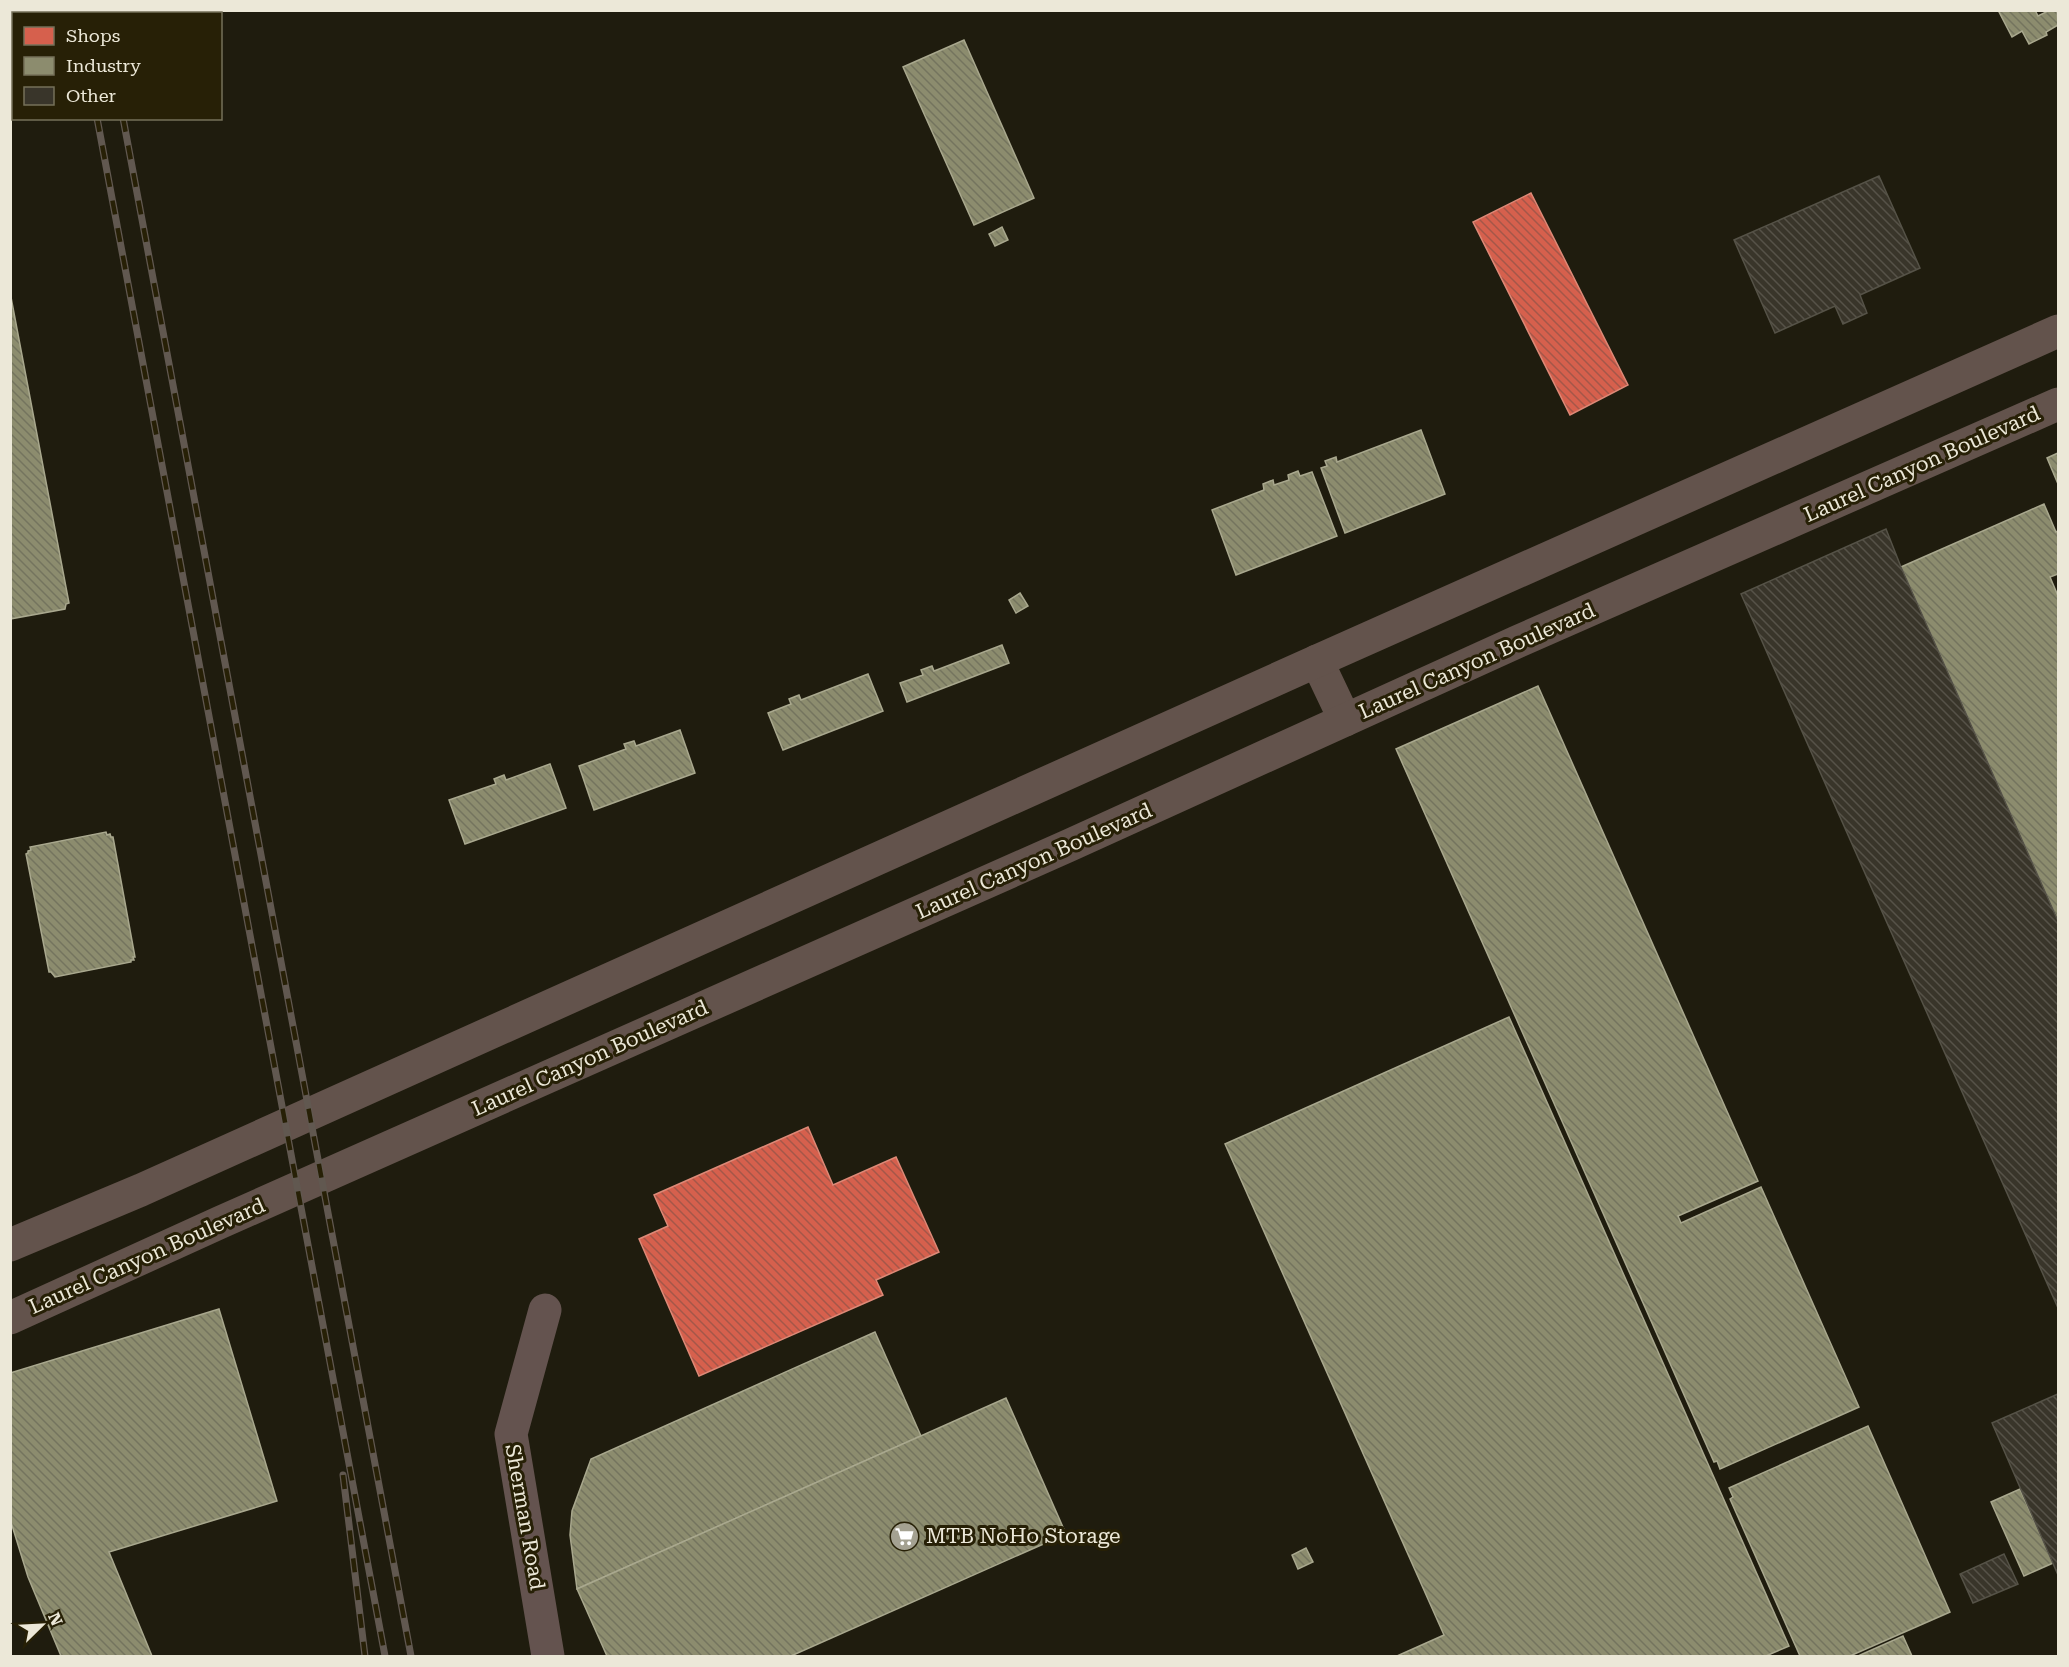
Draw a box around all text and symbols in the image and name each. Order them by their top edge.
legend [12,12,222,120]
text: Shops [66,25,120,46]
text: Industry [66,55,141,76]
text: Other [66,85,116,106]
street label: Laurel Canyon Boulevard [1800,401,2044,527]
street label: Laurel Canyon Boulevard [1355,598,1599,724]
street label: Laurel Canyon Boulevard [912,798,1156,924]
street label: Laurel Canyon Boulevard [468,995,712,1121]
street label: Laurel Canyon Boulevard [25,1193,269,1319]
street label: Sherman Road [500,1442,550,1592]
supermarket icon: MTB NoHo Storage [889,1520,921,1552]
place label: MTB NoHo Storage [926,1524,1121,1548]
north arrow [12,1595,72,1655]
text: N [44,1610,66,1629]

